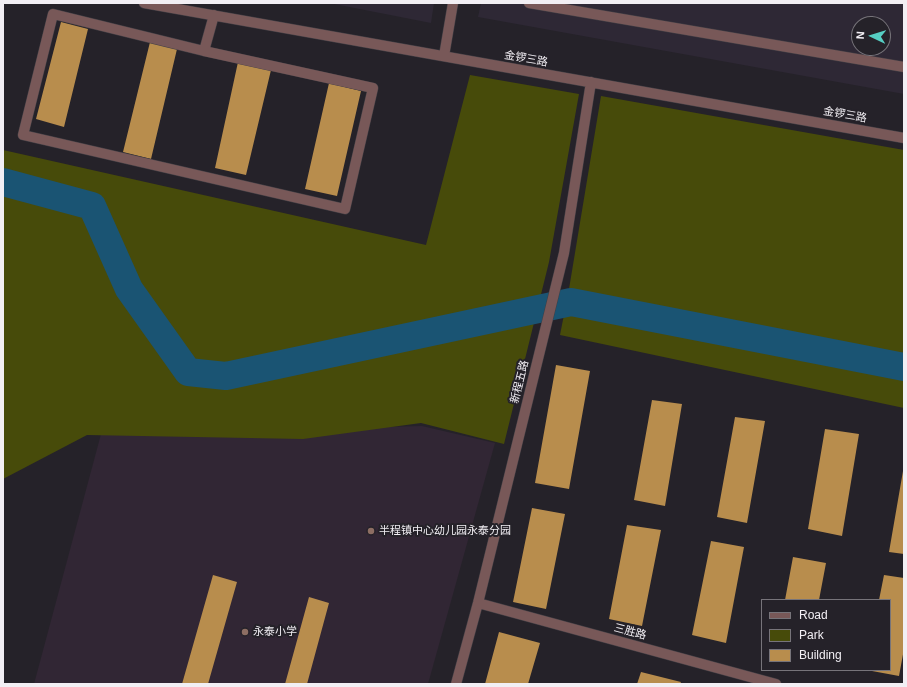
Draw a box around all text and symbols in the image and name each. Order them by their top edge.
north arrow [851,16,891,56]
text: N [854,31,866,40]
street label: 金锣三路 [503,49,549,69]
street label: 金锣三路 [822,105,868,125]
street label: 新程五路 [508,359,532,405]
place label: 半程镇中心幼儿园永泰分园 [379,524,511,538]
marker: 半程镇中心幼儿园永泰分园 [366,526,376,536]
legend [761,599,891,671]
text: Road [799,608,828,622]
street label: 三胜路 [612,621,648,643]
place label: 永泰小学 [253,625,297,639]
marker: 永泰小学 [240,627,250,637]
text: Park [799,628,824,642]
text: Building [799,648,842,662]

